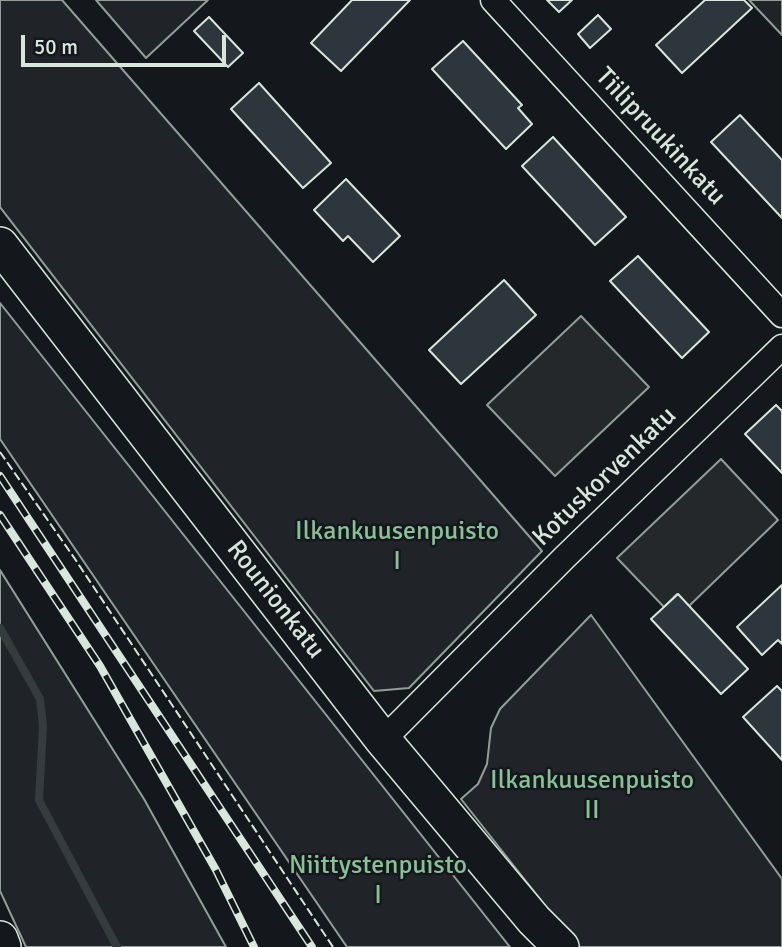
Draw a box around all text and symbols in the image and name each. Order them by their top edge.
scale bar [24,21,229,65]
text: 50 m [34,34,78,60]
street label: Tiilipruukinkatu [588,62,732,212]
street label: Kotuskorvenkatu [527,401,683,553]
park label: Ilkankuusenpuisto I [295,516,499,578]
street label: Rounionkatu [219,535,331,665]
park label: Ilkankuusenpuisto II [490,765,694,826]
park label: Niittystenpuisto I [289,850,467,912]

